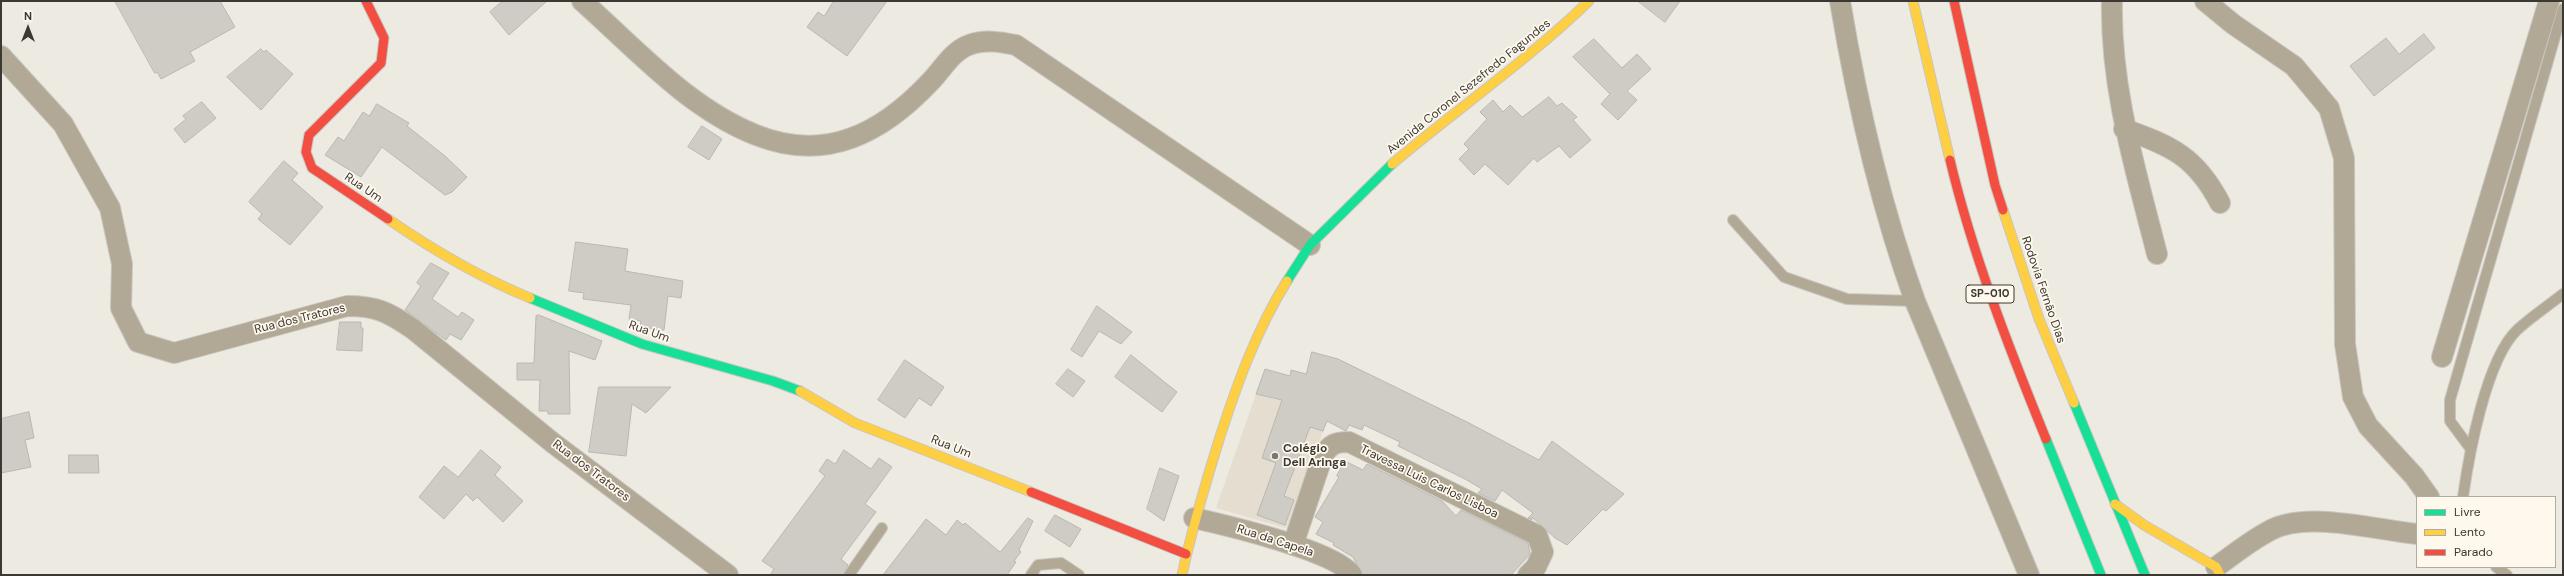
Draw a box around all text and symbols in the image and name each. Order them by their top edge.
north arrow [8,8,48,48]
text: N [24,9,32,23]
street label: Avenida Coronel Sezefredo Fagundes [1384,17,1554,157]
street label: Rua Um [341,170,385,206]
street label: Rodovia Fernão Dias [2018,235,2068,345]
road number: SP-010 [1966,285,2014,303]
street label: Rua dos Tratores [253,301,347,337]
street label: Rua Um [627,318,671,346]
street label: Rua Um [929,432,973,462]
street label: Rua dos Tratores [549,437,633,505]
place label: Colégio Dell Aringa [1283,442,1346,470]
street label: Travessa Luis Carlos Lisboa [1358,442,1500,522]
marker: Colégio Dell Aringa [1270,451,1280,461]
legend [2416,496,2556,568]
text: Livre [2454,504,2481,520]
street label: Rua da Capela [1235,522,1315,560]
text: Lento [2454,524,2485,540]
text: Parado [2454,544,2493,560]

